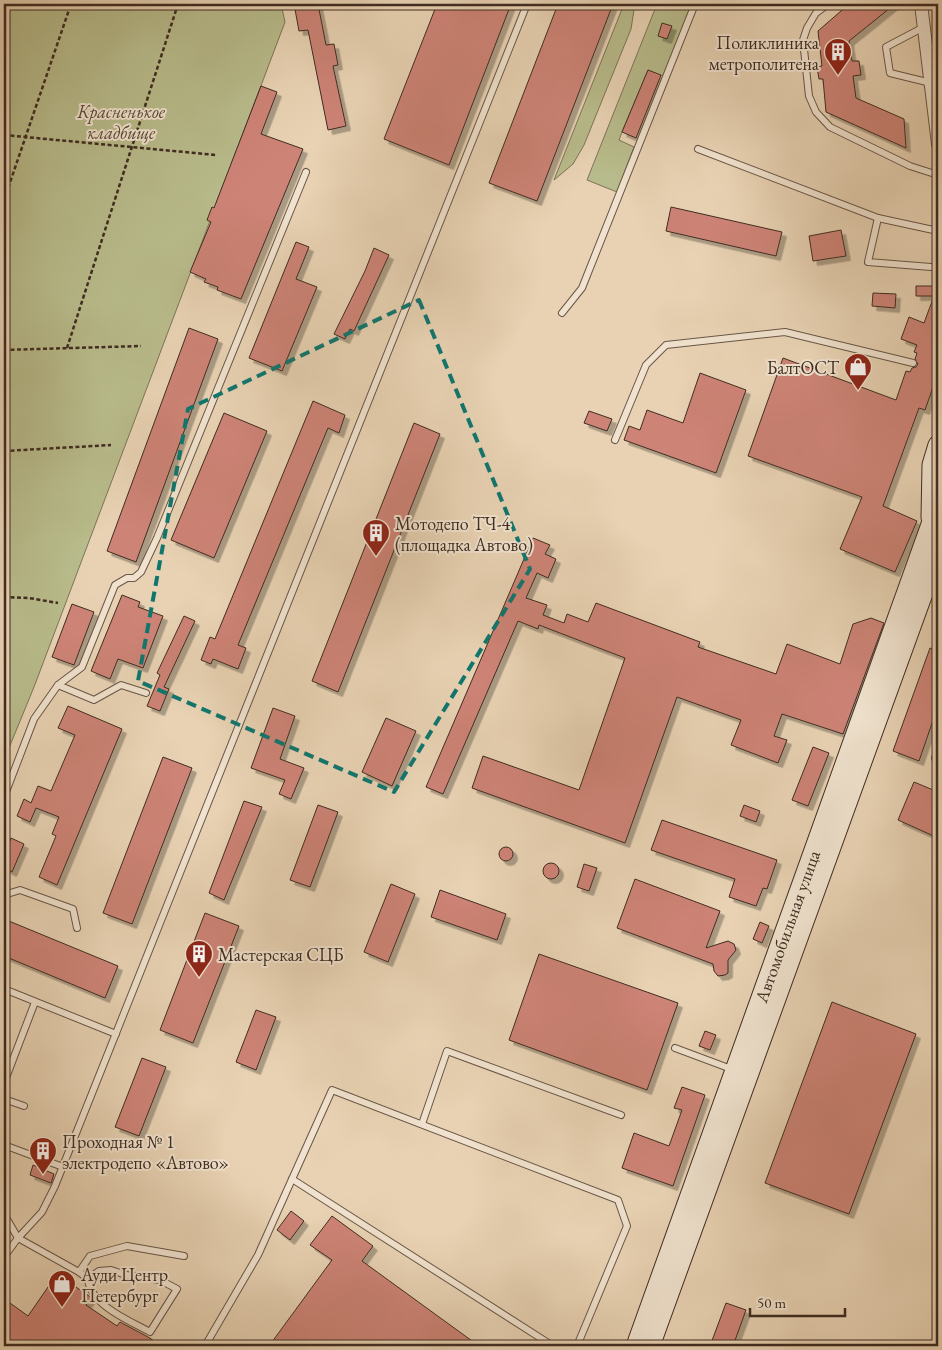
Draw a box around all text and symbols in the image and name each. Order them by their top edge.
place label: Поликлиника метрополитена [708,31,820,75]
building icon: Поликлиника метрополитена [823,37,853,76]
park label: Красненькое кладбище [76,100,166,144]
shop icon: БалтОСТ [843,352,873,391]
place label: БалтОСТ [767,356,840,379]
place label: Мотодепо ТЧ-4 (площадка Автово) [395,512,533,556]
building icon: Мотодепо ТЧ-4 (площадка Автово) [361,518,391,557]
street label: Автомобильная улица [748,846,825,1007]
building icon: Мастерская СЦБ [184,939,214,978]
place label: Мастерская СЦБ [218,943,344,966]
place label: Проходная № 1 электродепо «Автово» [62,1130,229,1174]
building icon: Проходная № 1 электродепо «Автово» [28,1136,58,1175]
place label: Ауди Центр Петербург [80,1263,168,1307]
shop icon: Ауди Центр Петербург [47,1269,77,1308]
scale bar [750,1285,844,1317]
text: 50 m [757,1293,786,1312]

